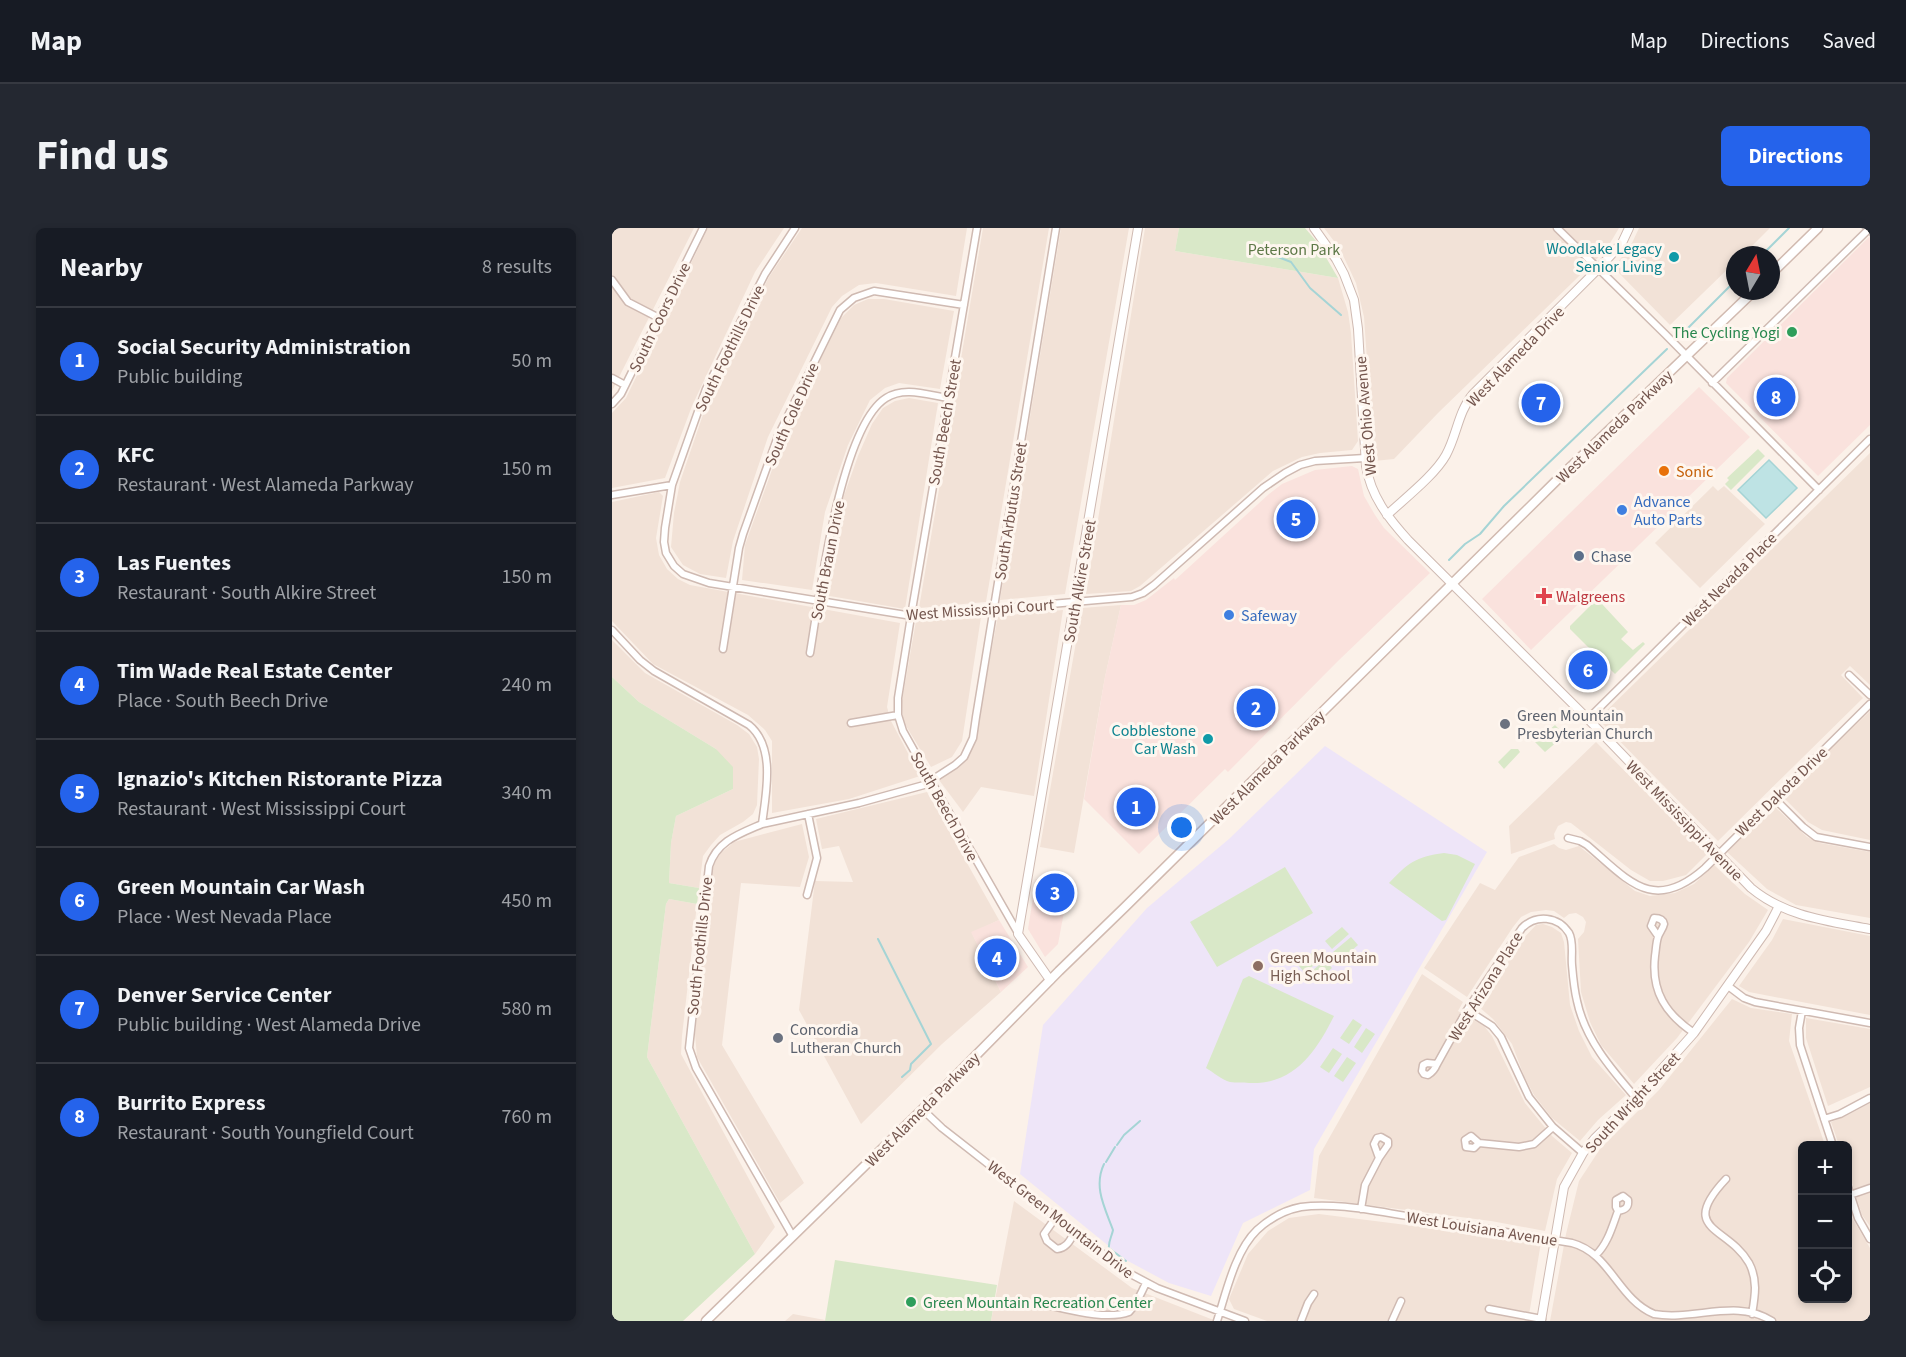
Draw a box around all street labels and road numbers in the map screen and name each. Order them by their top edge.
street label: South Coors Drive [624,259,696,376]
street label: South Foothills Drive [690,281,770,416]
street label: West Alameda Drive [1462,301,1570,412]
street label: West Ohio Avenue [1350,355,1382,477]
street label: South Beech Street [923,357,967,487]
street label: South Cole Drive [759,359,825,470]
street label: West Alameda Parkway [1551,365,1678,488]
street label: South Arbutus Street [989,440,1033,582]
street label: South Braun Drive [806,499,850,622]
street label: South Alkire Street [1058,517,1102,644]
street label: West Nevada Place [1678,528,1782,632]
street label: West Mississippi Court [905,594,1055,626]
street label: West Alameda Parkway [1205,705,1330,830]
street label: West Dakota Drive [1731,742,1833,841]
street label: South Beech Drive [905,748,983,865]
street label: West Mississippi Avenue [1621,756,1748,886]
street label: South Foothills Drive [682,876,718,1016]
street label: West Arizona Place [1443,928,1528,1045]
street label: West Alameda Parkway [860,1047,985,1172]
street label: South Wright Street [1580,1047,1686,1158]
street label: West Green Mountain Drive [983,1156,1138,1284]
street label: West Louisiana Avenue [1405,1206,1559,1252]

